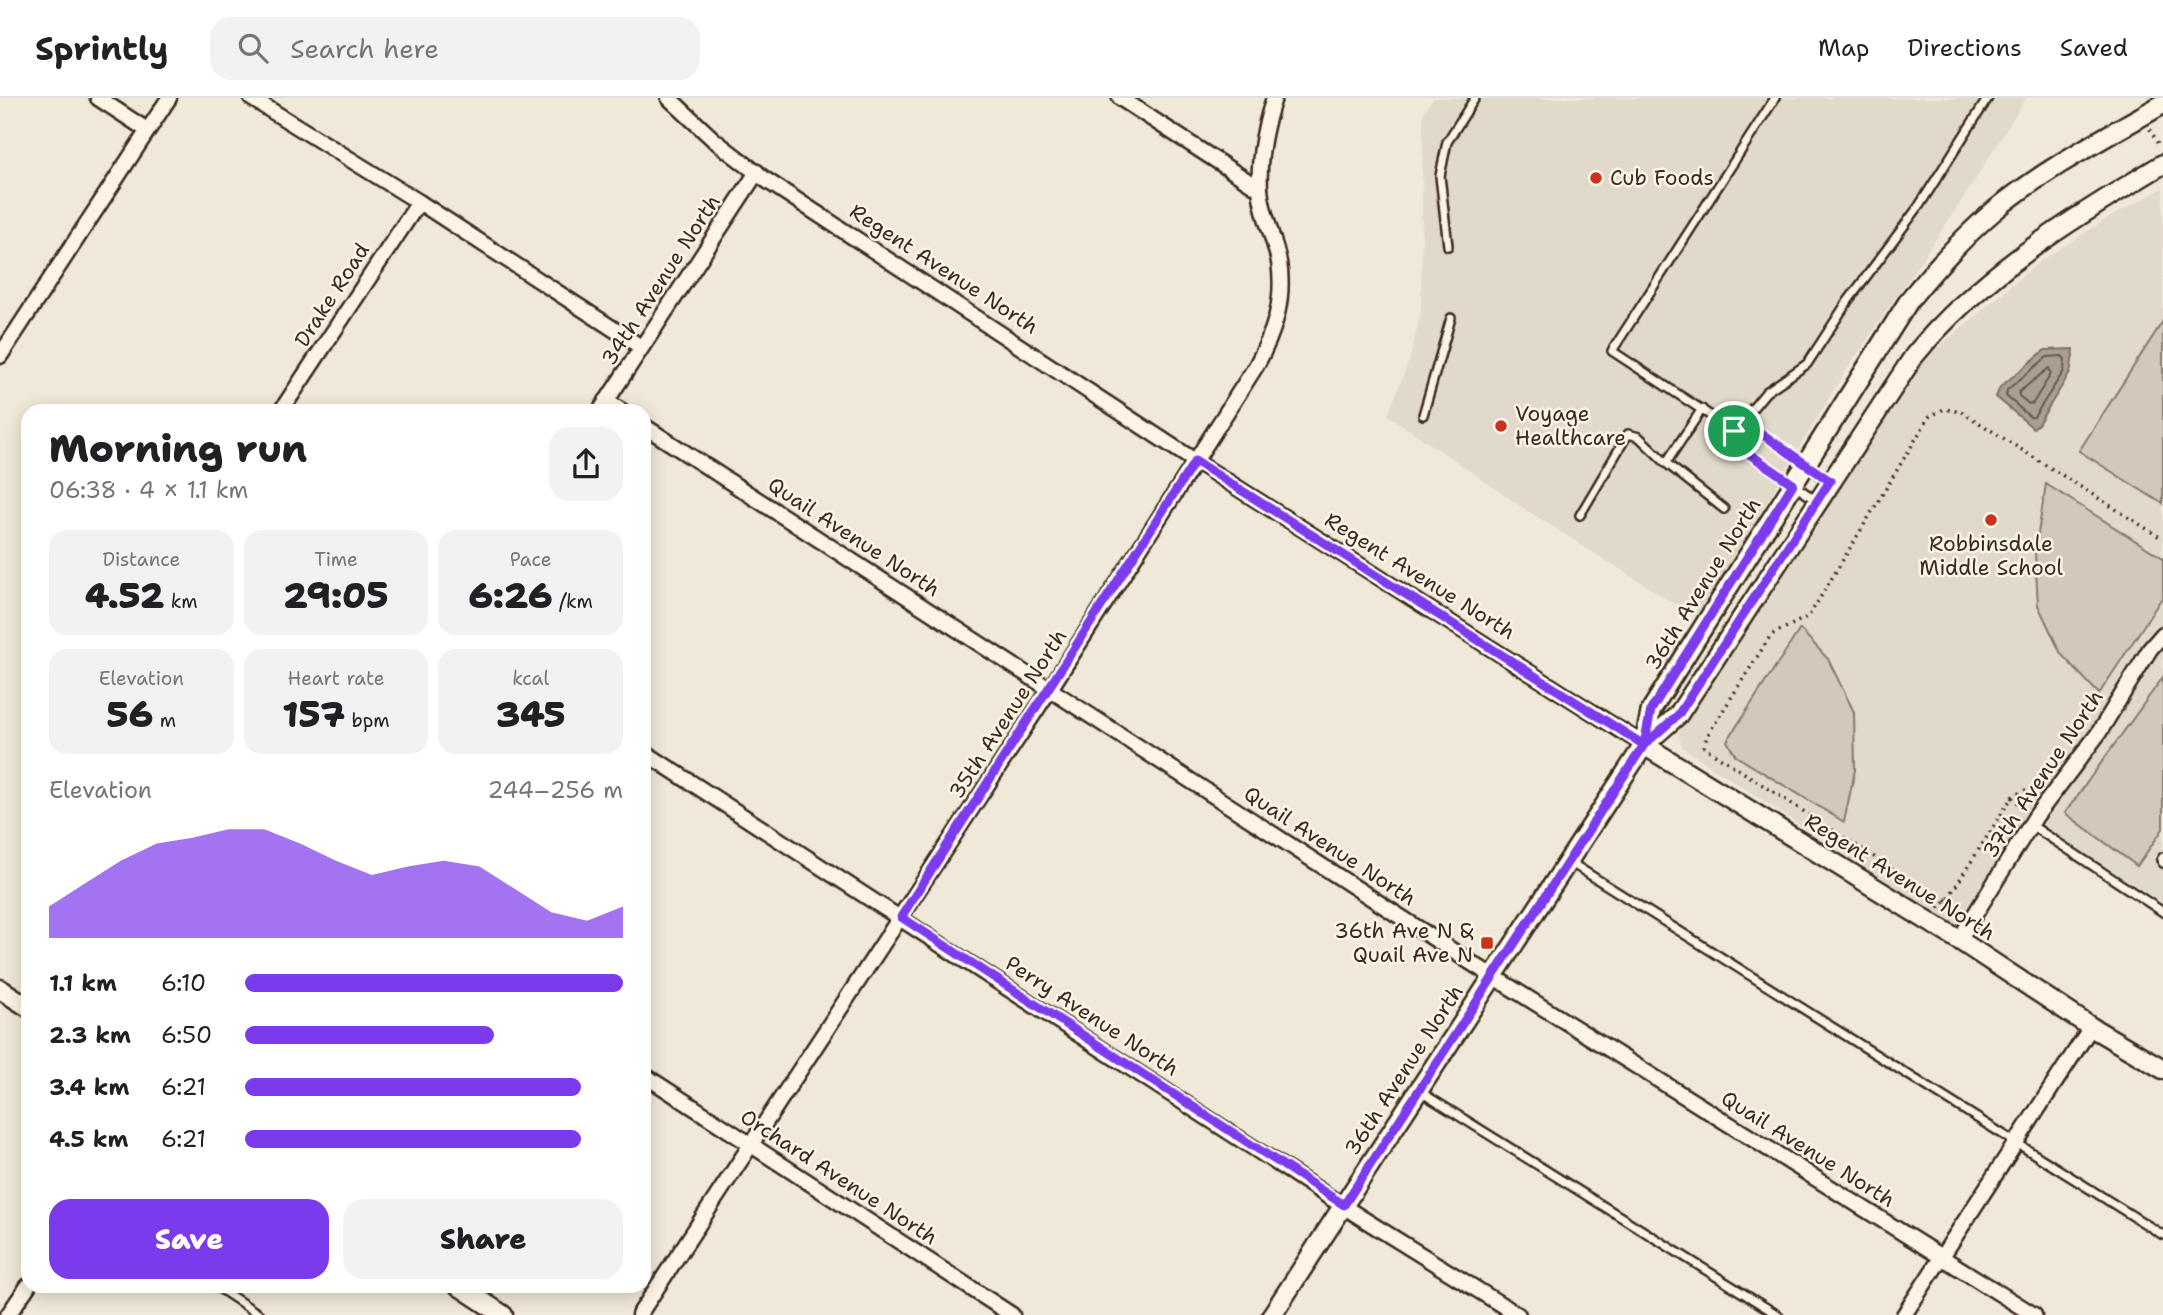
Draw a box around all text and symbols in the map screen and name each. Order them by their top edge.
search box [210,17,700,80]
text: Sprintly [35,26,168,71]
icon: search [234,29,272,67]
text: Search here [290,31,439,66]
text: Map [1818,32,1869,64]
text: Directions [1907,32,2022,64]
text: Saved [2060,32,2128,64]
place label: Cub Foods [1610,164,1714,192]
marker: Cub Foods [1588,170,1604,186]
street label: 34th Avenue North [595,189,727,371]
street label: Regent Avenue North [844,197,1044,341]
street label: Drake Road [288,238,376,352]
place label: Voyage Healthcare [1515,400,1626,452]
pin [1704,401,1764,461]
icon: arrive [1715,412,1753,450]
marker: Voyage Healthcare [1493,418,1509,434]
text: Morning run [49,423,307,474]
button: share [549,427,623,501]
street label: Quail Avenue North [762,471,946,603]
text: 06:38 · 4 × 1.1 km [49,475,248,505]
street label: 36th Avenue North [1639,493,1767,675]
street label: Regent Avenue North [1319,506,1521,646]
marker: Robbinsdale Middle School [1983,512,1999,528]
place label: Robbinsdale Middle School [1919,530,2063,582]
text: Distance [102,547,180,572]
text: Time [314,547,358,572]
text: Pace [510,547,552,572]
text: 4.52 [85,572,164,619]
text: 29:05 [283,572,389,619]
text: 6:26 [468,572,552,619]
text: km [164,589,198,614]
text: /km [552,589,593,614]
street label: 35th Avenue North [943,624,1073,804]
text: Elevation [99,666,184,691]
text: Heart rate [288,666,384,691]
text: kcal [512,666,549,691]
street label: 37th Avenue North [1976,684,2110,864]
text: 56 [107,691,153,738]
text: 157 [282,691,345,738]
text: 345 [496,691,566,738]
text: m [153,708,176,733]
text: bpm [345,708,390,733]
text: Elevation [49,775,152,805]
text: 244–256 m [488,775,623,805]
street label: Quail Avenue North [1238,780,1422,912]
street label: Regent Avenue North [1799,807,2001,947]
place label: 36th Ave N & Quail Ave N [1334,917,1474,969]
marker: 36th Ave N & Quail Ave N [1479,935,1495,951]
street label: Perry Avenue North [1000,949,1184,1083]
text: 1.1 km [49,968,117,998]
text: 6:10 [161,968,206,998]
street label: 36th Avenue North [1338,979,1470,1161]
text: 2.3 km [49,1020,131,1050]
text: 6:50 [161,1020,212,1050]
text: 3.4 km [49,1072,129,1102]
text: 6:21 [161,1072,206,1102]
street label: Quail Avenue North [1716,1084,1900,1214]
street label: Orchard Avenue North [735,1103,943,1251]
text: 4.5 km [49,1124,129,1154]
text: 6:21 [161,1124,206,1154]
button: Save [49,1199,329,1279]
button: Share [343,1199,623,1279]

